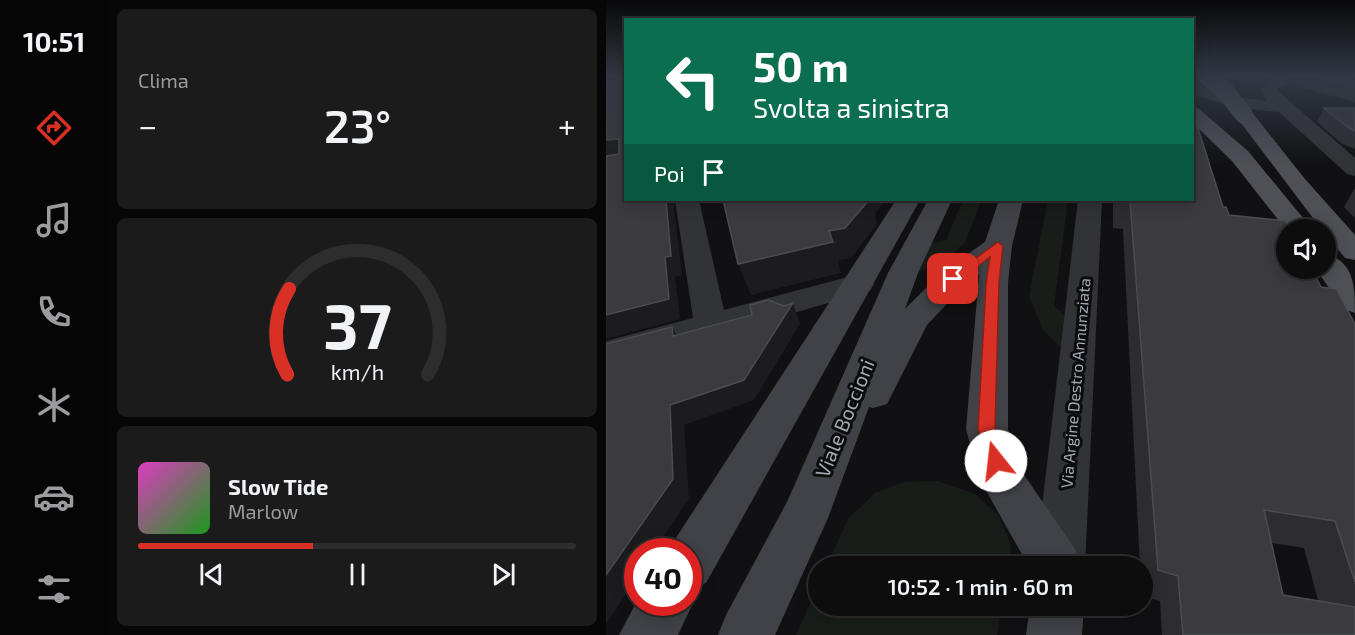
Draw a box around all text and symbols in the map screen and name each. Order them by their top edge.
text: 10:51 [23,25,85,57]
text: 50 m [753,40,849,90]
icon: left [654,42,732,120]
text: Clima [138,68,189,92]
text: Svolta a sinistra [753,91,950,123]
text: 23° [324,98,391,152]
text: − [138,105,157,145]
text: + [558,105,576,145]
icon: directions [33,107,75,149]
icon: arrive [697,156,730,189]
text: Poi [654,160,685,186]
icon: music [33,199,75,241]
map controls [1276,219,1336,279]
button: sound [1276,219,1336,279]
pin [927,253,978,304]
icon: arrive [936,262,969,295]
street label: Via Argine Destro Annunziata [1056,277,1094,489]
text: 37 [323,287,391,362]
icon: phone [33,291,75,333]
street label: Viale Boccioni [809,355,879,481]
text: km/h [330,359,384,384]
icon: climate [33,384,75,426]
position arrow [964,429,1028,493]
text: Slow Tide [228,473,328,499]
icon: car [33,476,75,518]
text: Marlow [228,499,298,523]
speed limit sign: 40 [624,538,702,616]
icon: previous [195,558,228,591]
icon: pause [341,558,374,591]
icon: next [487,558,520,591]
icon: filters [33,568,75,610]
text: 10:52 · 1 min · 60 m [888,573,1073,599]

